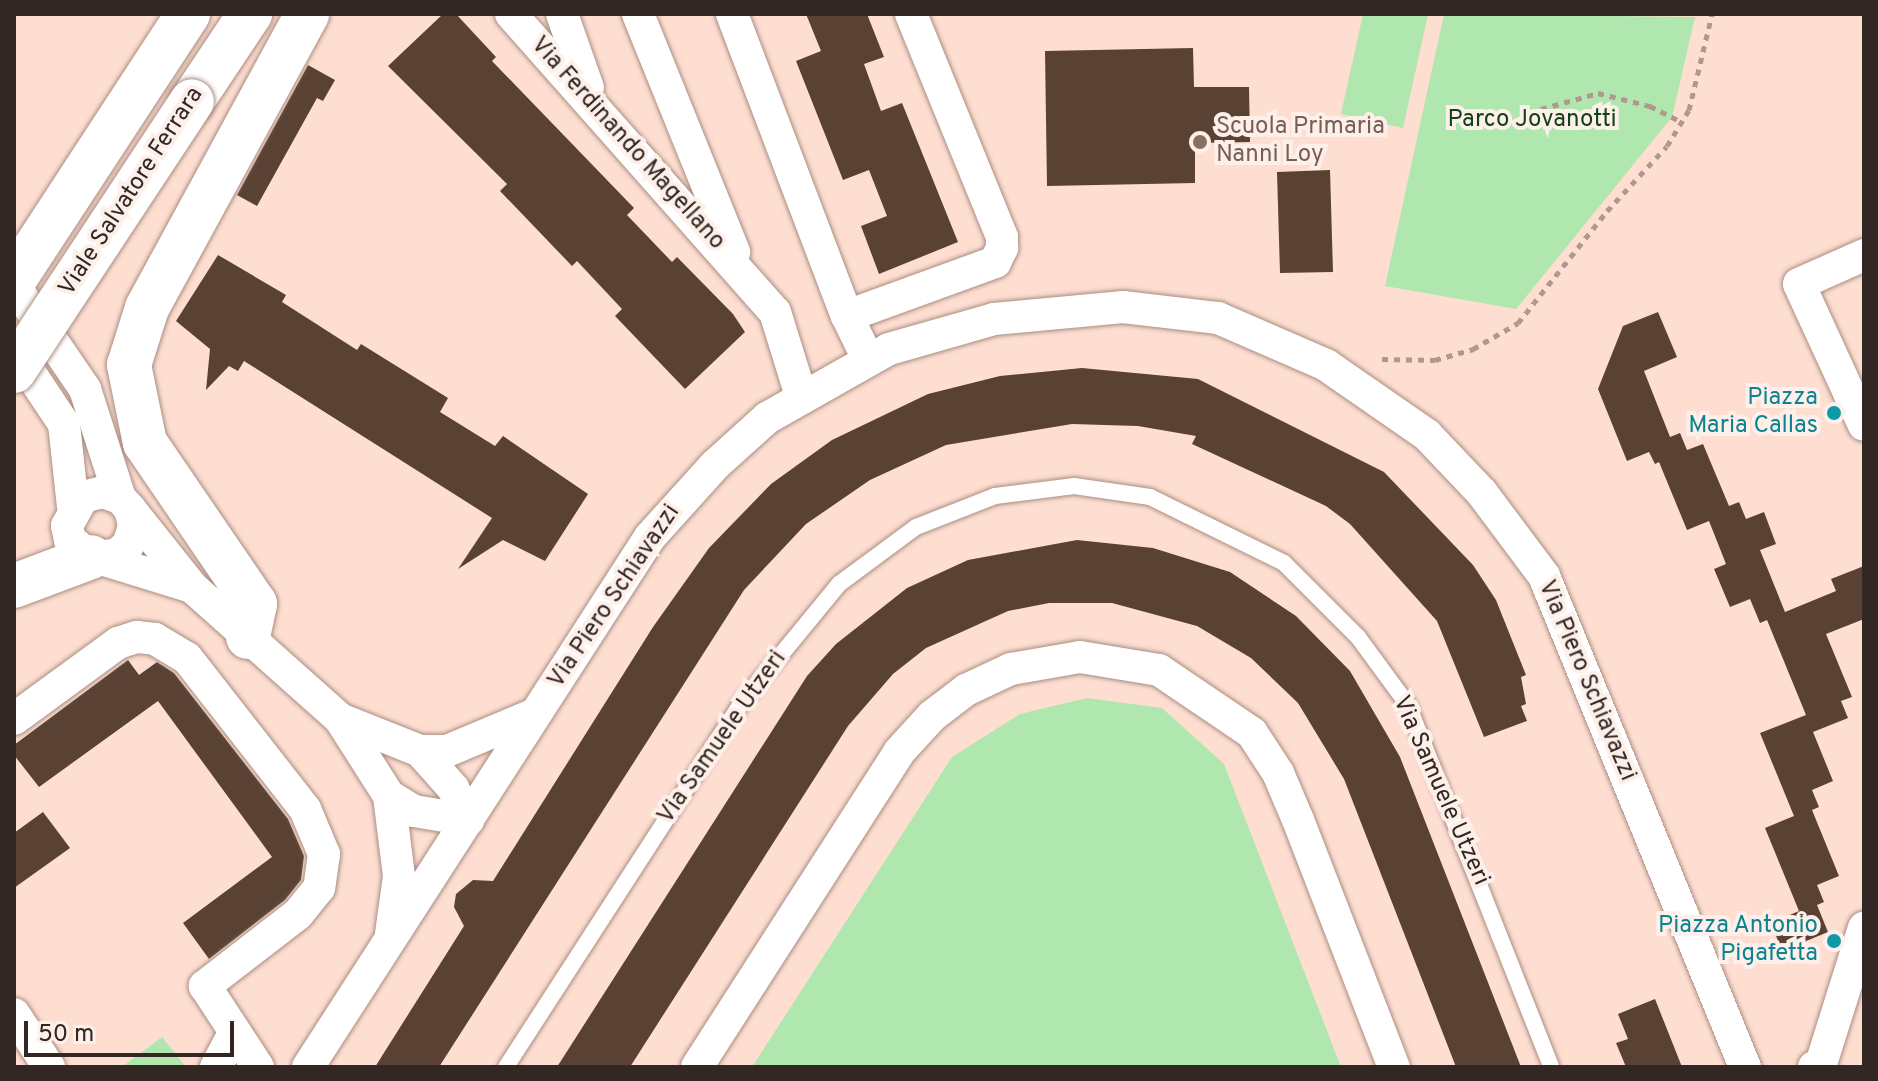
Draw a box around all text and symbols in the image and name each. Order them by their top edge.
street label: Via Ferdinando Magellano [524,32,730,256]
street label: Viale Salvatore Ferrara [54,82,210,302]
park label: Parco Jovanotti [1447,107,1617,135]
place label: Scuola Primaria Nanni Loy [1216,114,1385,170]
marker: Scuola Primaria Nanni Loy [1191,133,1209,151]
place label: Piazza Maria Callas [1688,385,1818,441]
marker: Piazza Maria Callas [1825,404,1843,422]
street label: Via Piero Schiavazzi [543,500,687,694]
street label: Via Piero Schiavazzi [1531,576,1641,786]
street label: Via Samuele Utzeri [653,646,793,830]
street label: Via Samuele Utzeri [1385,692,1495,890]
place label: Piazza Antonio Pigafetta [1657,913,1818,969]
marker: Piazza Antonio Pigafetta [1825,932,1843,950]
scale bar [28,1005,238,1055]
text: 50 m [38,1020,94,1050]

